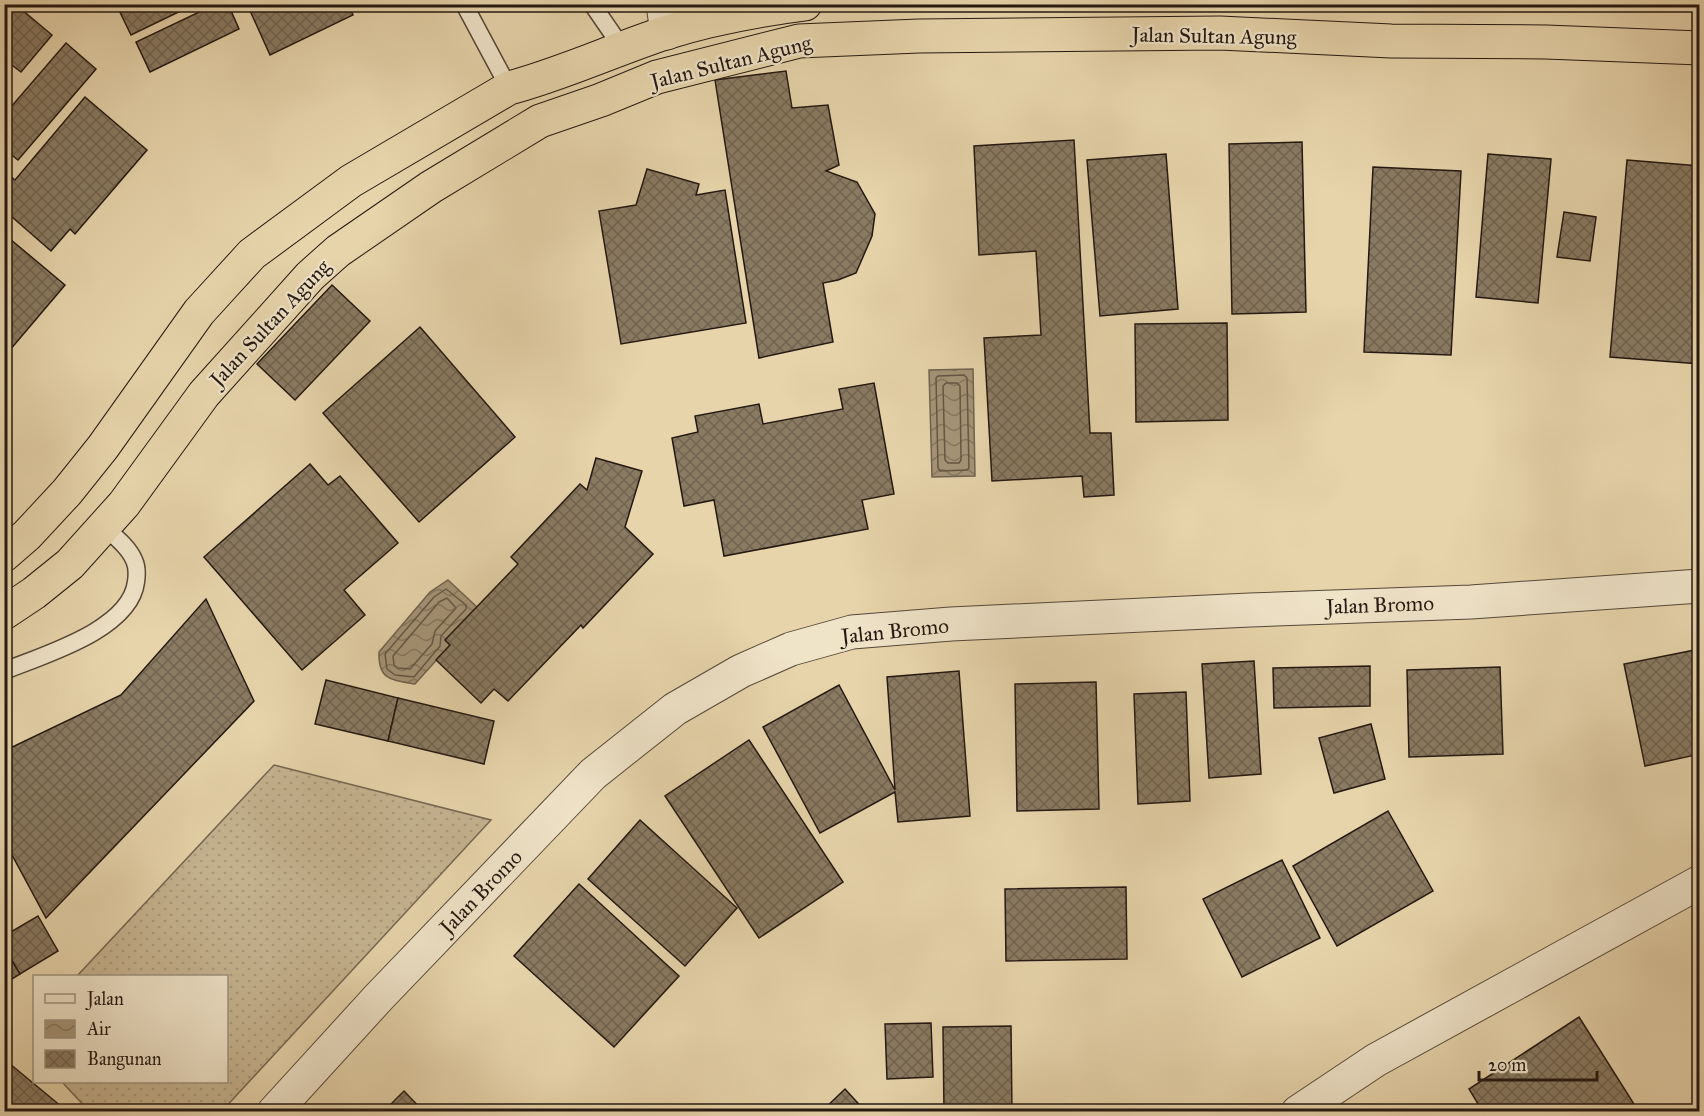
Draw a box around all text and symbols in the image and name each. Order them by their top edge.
street label: Jalan Sultan Agung [1129,22,1297,50]
street label: Jalan Sultan Agung [646,29,814,95]
street label: Jalan Sultan Agung [203,254,336,394]
street label: Jalan Bromo [1324,590,1435,620]
street label: Jalan Bromo [838,612,950,650]
street label: Jalan Bromo [433,844,528,941]
legend [33,975,228,1083]
text: Jalan [85,988,124,1011]
text: Air [86,1018,111,1040]
scale bar [1479,1044,1598,1082]
text: Bangunan [87,1048,162,1071]
text: 20 m [1488,1054,1526,1076]

